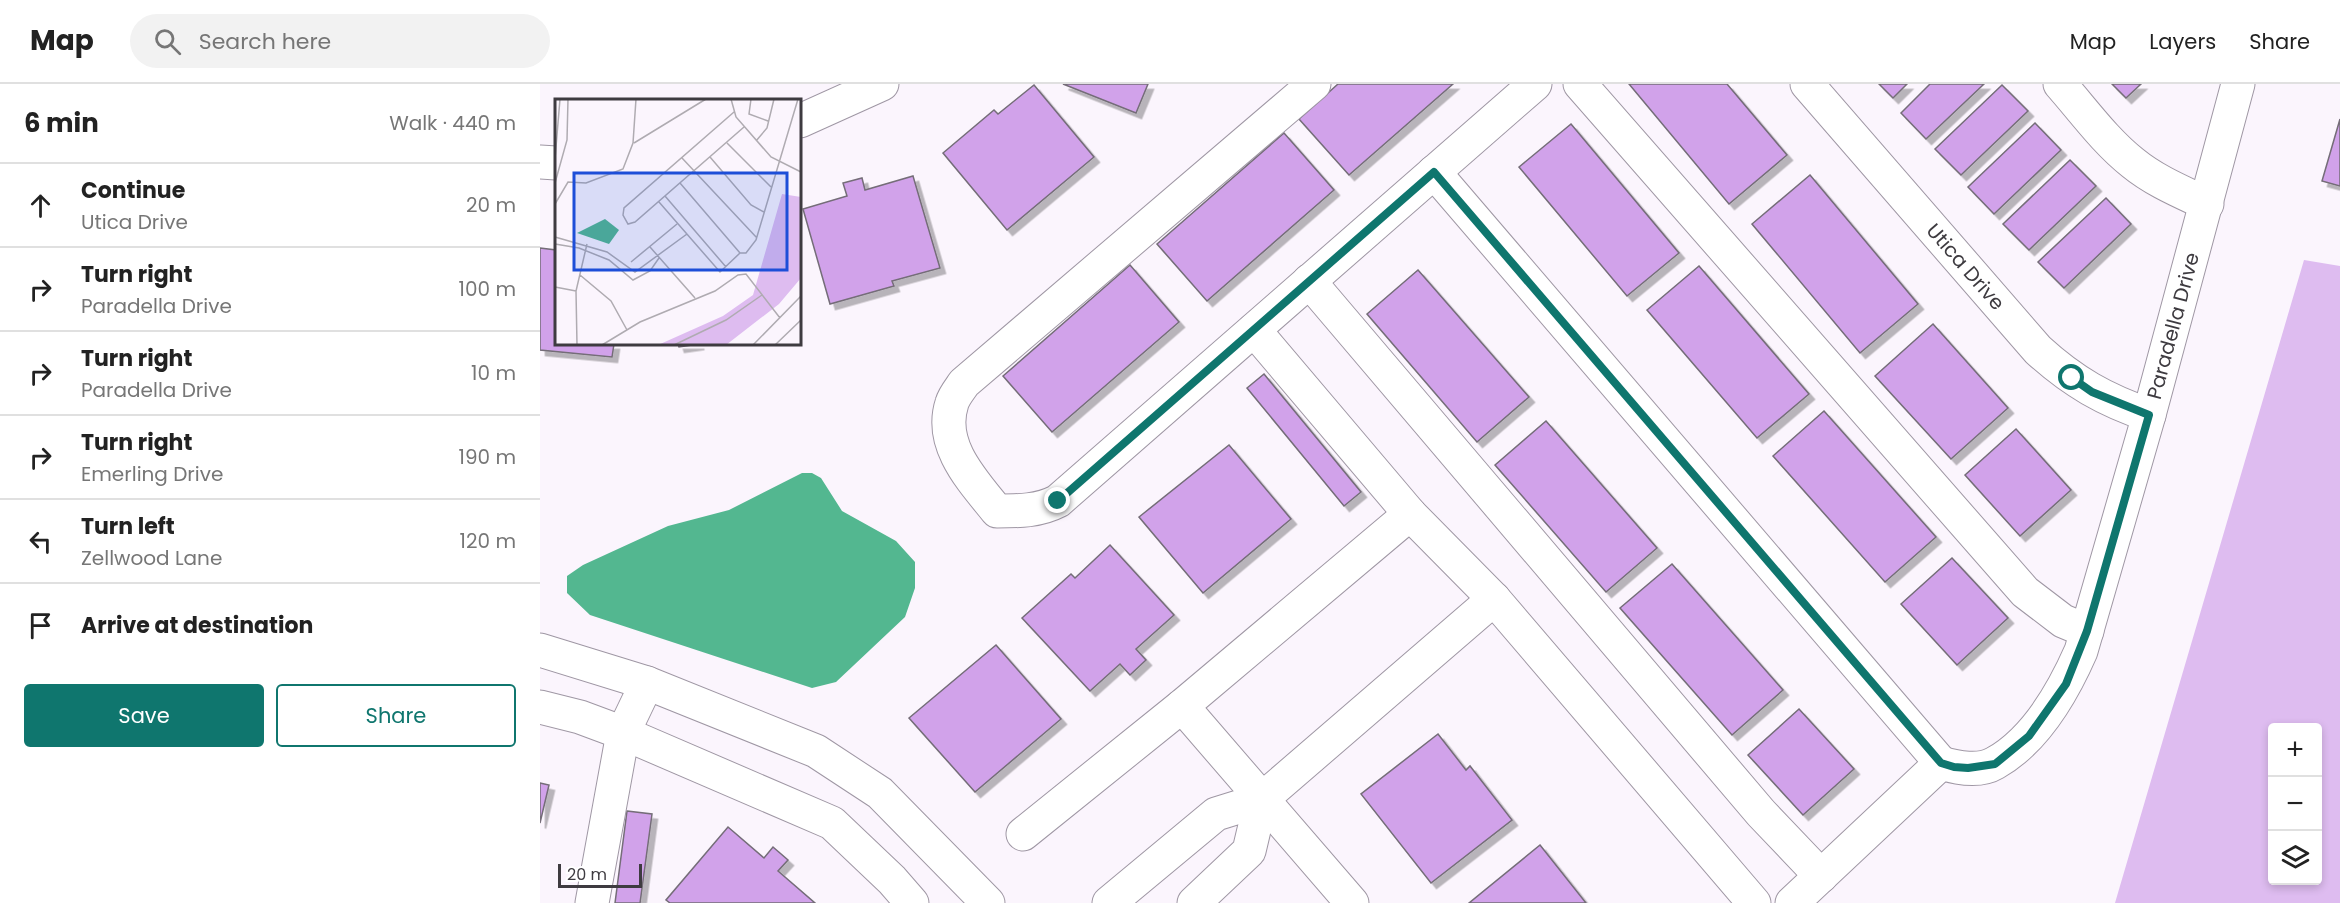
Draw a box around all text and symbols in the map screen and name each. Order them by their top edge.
search box [130,14,550,68]
text: Map [30,21,94,60]
icon: search [151,25,184,58]
text: Search here [199,26,331,57]
text: Map [2070,27,2116,56]
text: Layers [2149,27,2216,56]
text: Share [2249,27,2310,56]
inset map [555,99,801,345]
text: 6 min [24,105,99,141]
text: Walk · 440 m [389,109,516,137]
text: Continue [81,175,185,206]
icon: ahead [24,189,57,222]
text: 20 m [466,191,516,219]
text: Utica Drive [81,208,188,236]
street label: Utica Drive [1920,217,2011,316]
street label: Paradella Drive [2140,249,2206,402]
text: Turn right [81,259,192,290]
icon: right [24,273,57,306]
text: 100 m [459,275,516,303]
text: Paradella Drive [81,292,232,320]
text: Turn right [81,343,192,374]
icon: right [24,357,57,390]
text: 10 m [471,359,516,387]
route start [2058,364,2084,390]
text: Paradella Drive [81,376,232,404]
text: Turn right [81,427,192,458]
icon: right [24,441,57,474]
text: 190 m [459,443,516,471]
text: Emerling Drive [81,460,223,488]
route end [1044,487,1070,513]
text: Turn left [81,511,175,542]
icon: left [24,525,57,558]
text: 120 m [460,527,516,555]
text: Zellwood Lane [81,544,222,572]
icon: arrive [24,609,57,642]
text: Arrive at destination [81,610,313,641]
button: Save [24,684,264,747]
button: Share [276,684,516,747]
map controls [2268,723,2322,885]
button: + [2268,723,2322,777]
button: − [2268,777,2322,831]
button: layers [2268,831,2322,885]
scale bar [558,861,642,888]
text: 20 m [567,863,607,886]

